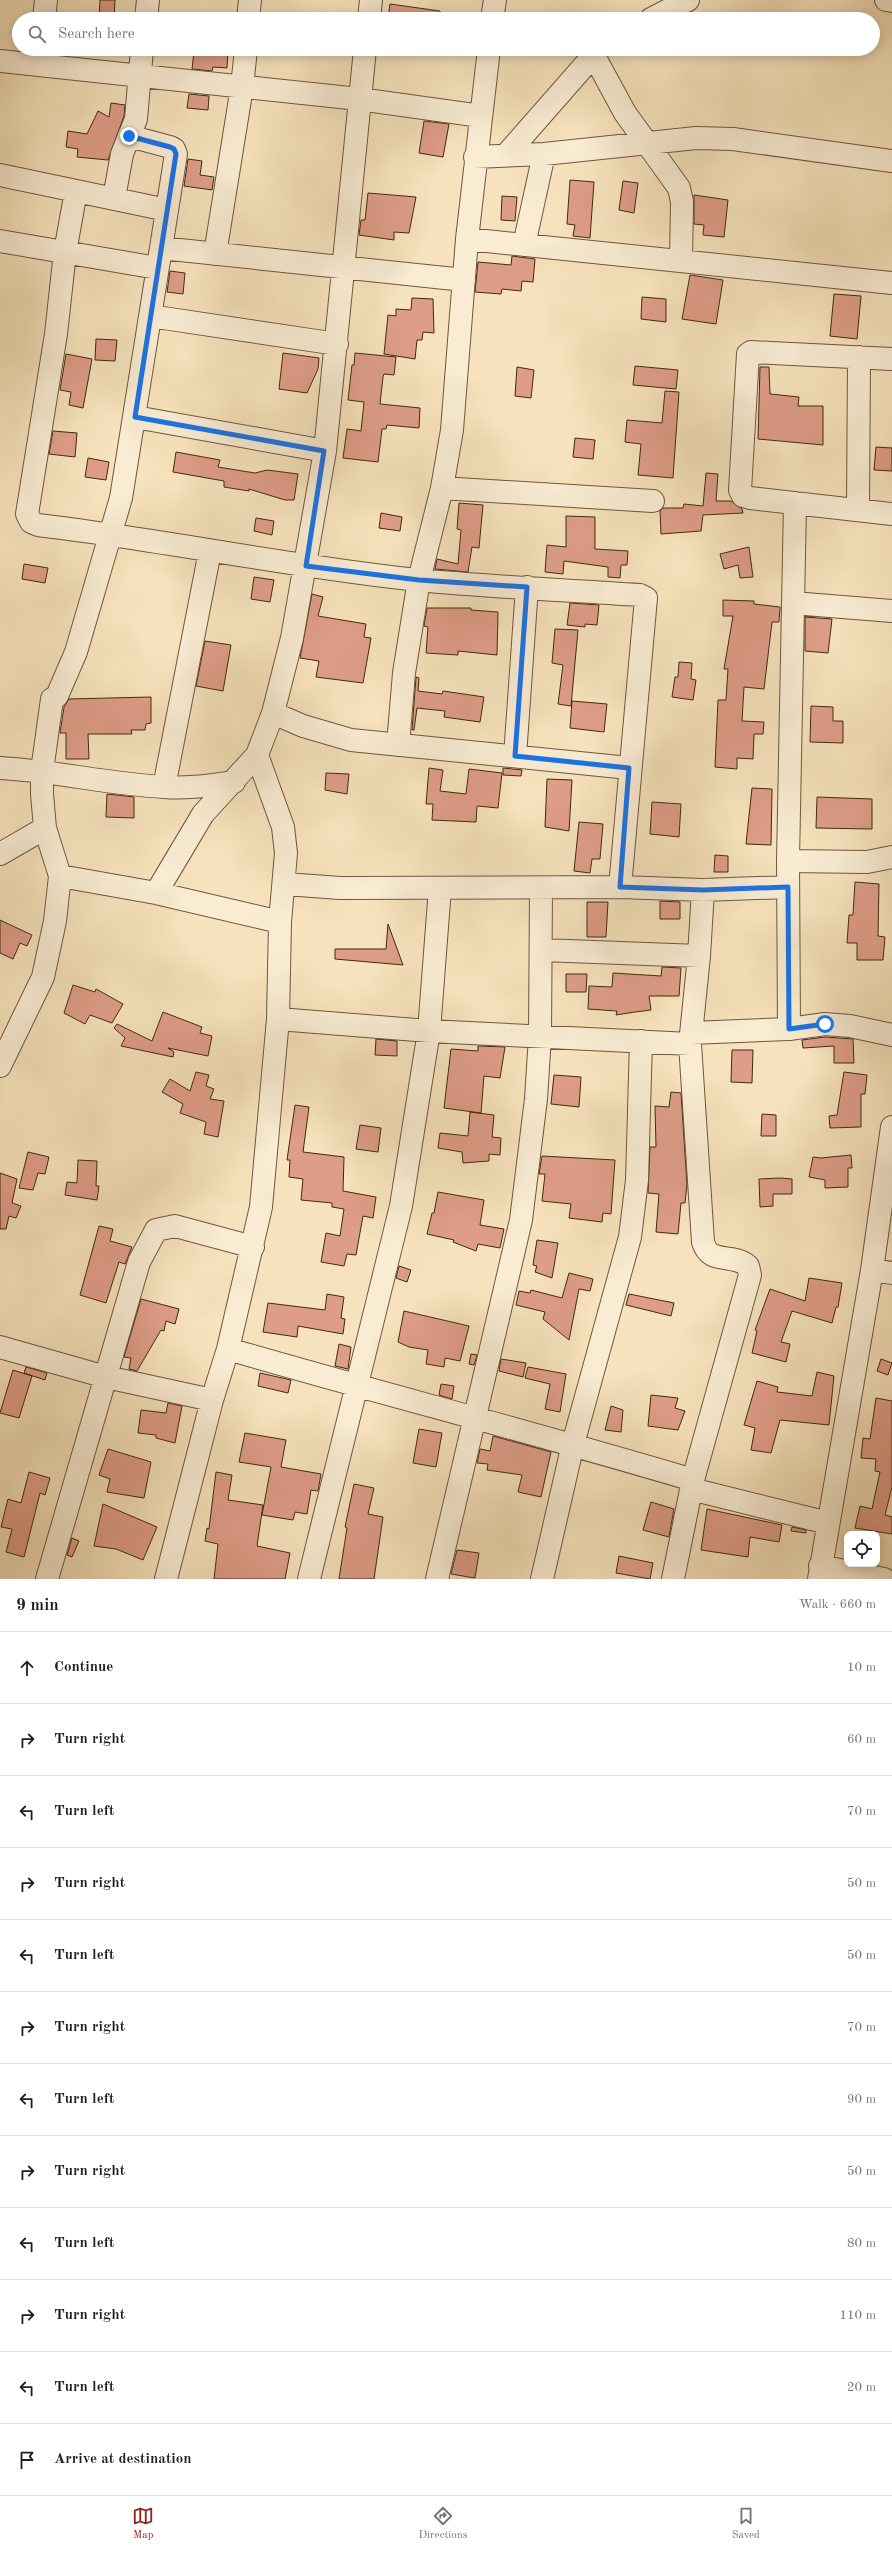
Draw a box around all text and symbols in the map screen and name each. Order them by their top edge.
search box [12,12,880,56]
icon: search [26,23,48,45]
text: Search here [58,27,135,42]
route end [120,127,138,145]
route start [816,1015,834,1033]
map controls [844,1531,880,1567]
button: locate [844,1531,880,1567]
text: 9 min [16,1597,59,1614]
text: Walk · 660 m [799,1598,876,1611]
icon: ahead [16,1657,38,1679]
text: Continue [54,1660,113,1675]
text: 10 m [847,1661,876,1674]
icon: right [16,1729,38,1751]
text: Turn right [54,1732,125,1747]
text: 60 m [847,1733,876,1746]
icon: left [16,1801,38,1823]
text: Turn left [54,1804,114,1819]
text: 70 m [847,1805,876,1818]
icon: right [16,1873,38,1895]
text: Turn right [54,1876,125,1891]
text: 50 m [847,1877,876,1890]
icon: left [16,1945,38,1967]
text: Turn left [54,1948,114,1963]
text: 50 m [847,1949,876,1962]
icon: right [16,2017,38,2039]
text: Turn right [54,2020,125,2035]
text: 70 m [847,2021,876,2034]
icon: left [16,2089,38,2111]
text: Turn left [54,2092,114,2107]
text: 90 m [847,2093,876,2106]
icon: right [16,2161,38,2183]
text: Turn right [54,2164,125,2179]
text: 50 m [847,2165,876,2178]
icon: left [16,2233,38,2255]
text: Turn left [54,2236,114,2251]
text: 80 m [847,2237,876,2250]
icon: right [16,2305,38,2327]
text: Turn right [54,2308,125,2323]
text: 110 m [839,2309,876,2322]
icon: left [16,2377,38,2399]
text: Turn left [54,2380,114,2395]
text: 20 m [847,2381,876,2394]
icon: arrive [16,2449,38,2471]
text: Arrive at destination [54,2452,192,2467]
tab: Map [132,2505,154,2543]
tab: Directions [419,2505,467,2543]
tab: Saved [732,2505,760,2543]

